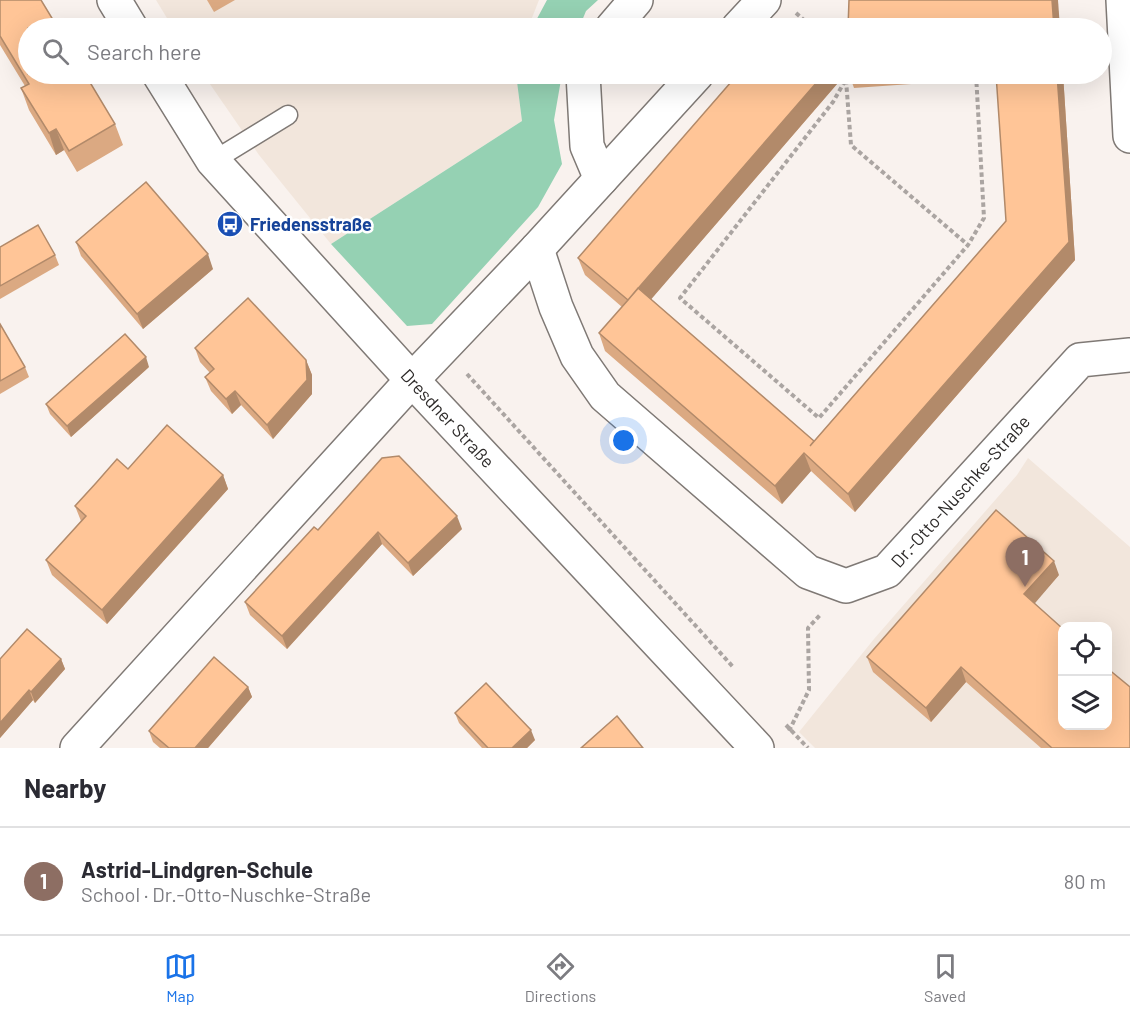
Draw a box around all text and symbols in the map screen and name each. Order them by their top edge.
search box [18,18,1112,84]
icon: search [39,35,72,68]
text: Search here [87,38,201,64]
bus stop icon: Friedensstraße [215,209,245,239]
place label: Friedensstraße [250,213,372,235]
street label: Dresdner Straße [397,364,499,472]
street label: Dr.-Otto-Nuschke-Straße [886,410,1034,572]
your location [609,426,638,455]
pin: 1 [1006,538,1044,587]
map controls [1058,622,1112,730]
button: locate [1058,622,1112,676]
button: layers [1058,676,1112,730]
text: Nearby [24,772,106,803]
text: Astrid-Lindgren-Schule [81,856,313,882]
text: 1 [40,869,47,893]
text: 80 m [1064,869,1106,893]
text: School · Dr.-Otto-Nuschke-Straße [81,882,371,906]
tab: Map [164,950,197,1005]
tab: Directions [525,950,596,1005]
tab: Saved [924,950,966,1005]

